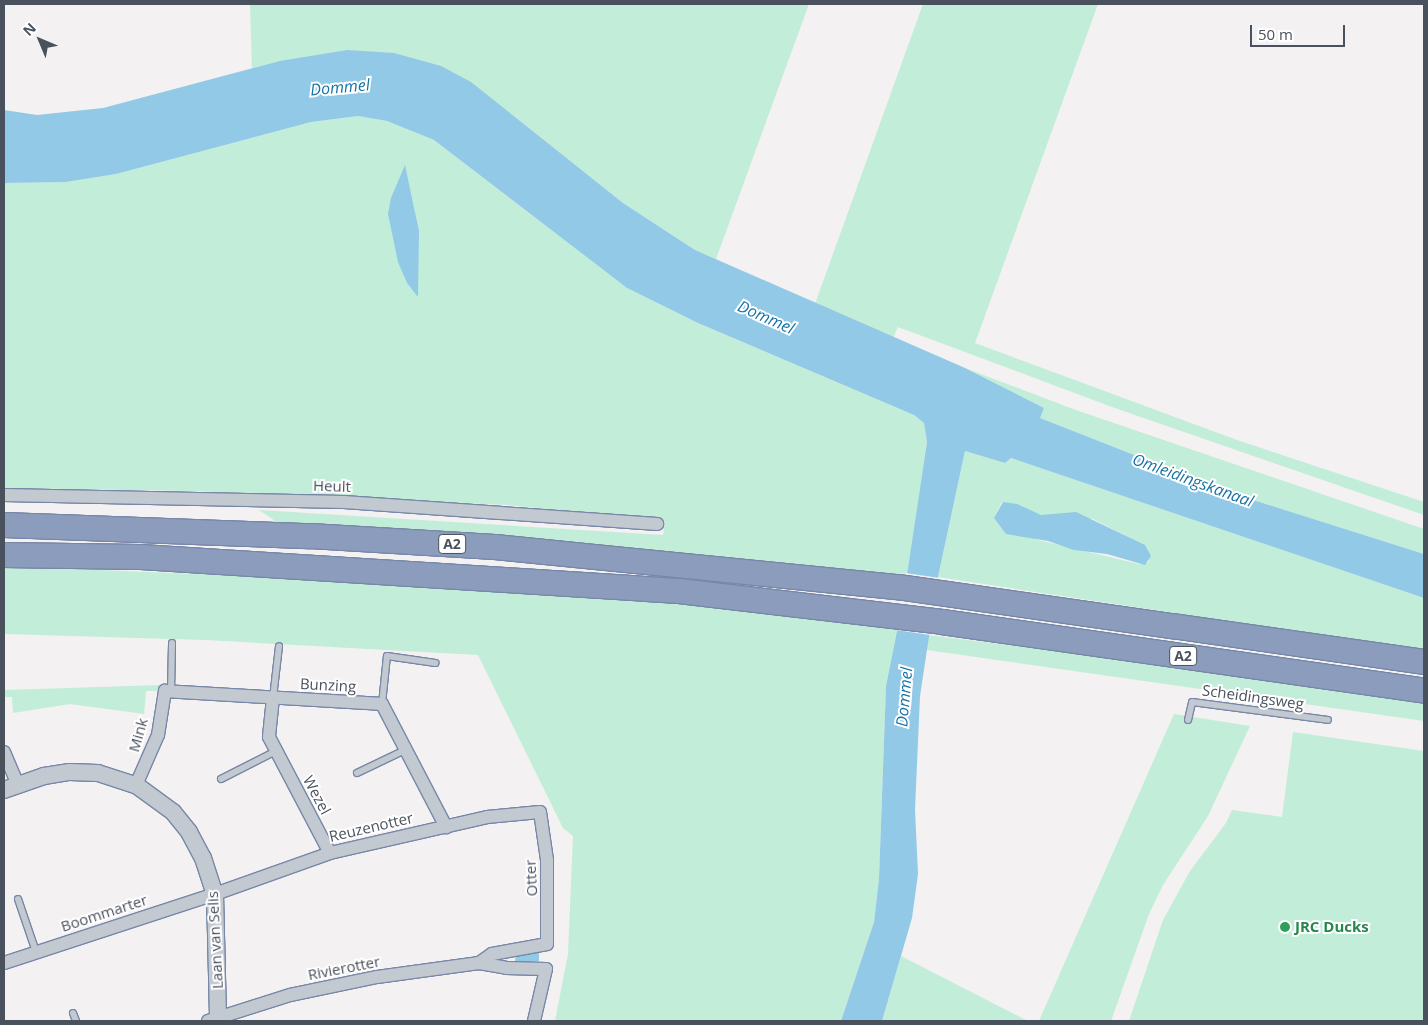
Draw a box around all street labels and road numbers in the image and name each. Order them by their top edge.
street label: Heult [313,476,351,496]
road number: A2 [437,532,467,556]
road number: A2 [1168,644,1198,668]
street label: Bunzing [299,675,357,695]
street label: Scheidingsweg [1201,681,1305,713]
street label: Mink [125,716,151,754]
street label: Wezel [299,772,335,818]
street label: Reuzenotter [327,809,415,845]
street label: Otter [521,859,541,897]
street label: Boommarter [58,891,150,935]
street label: Laan van Selis [203,891,227,989]
street label: Rivierotter [306,952,382,984]

